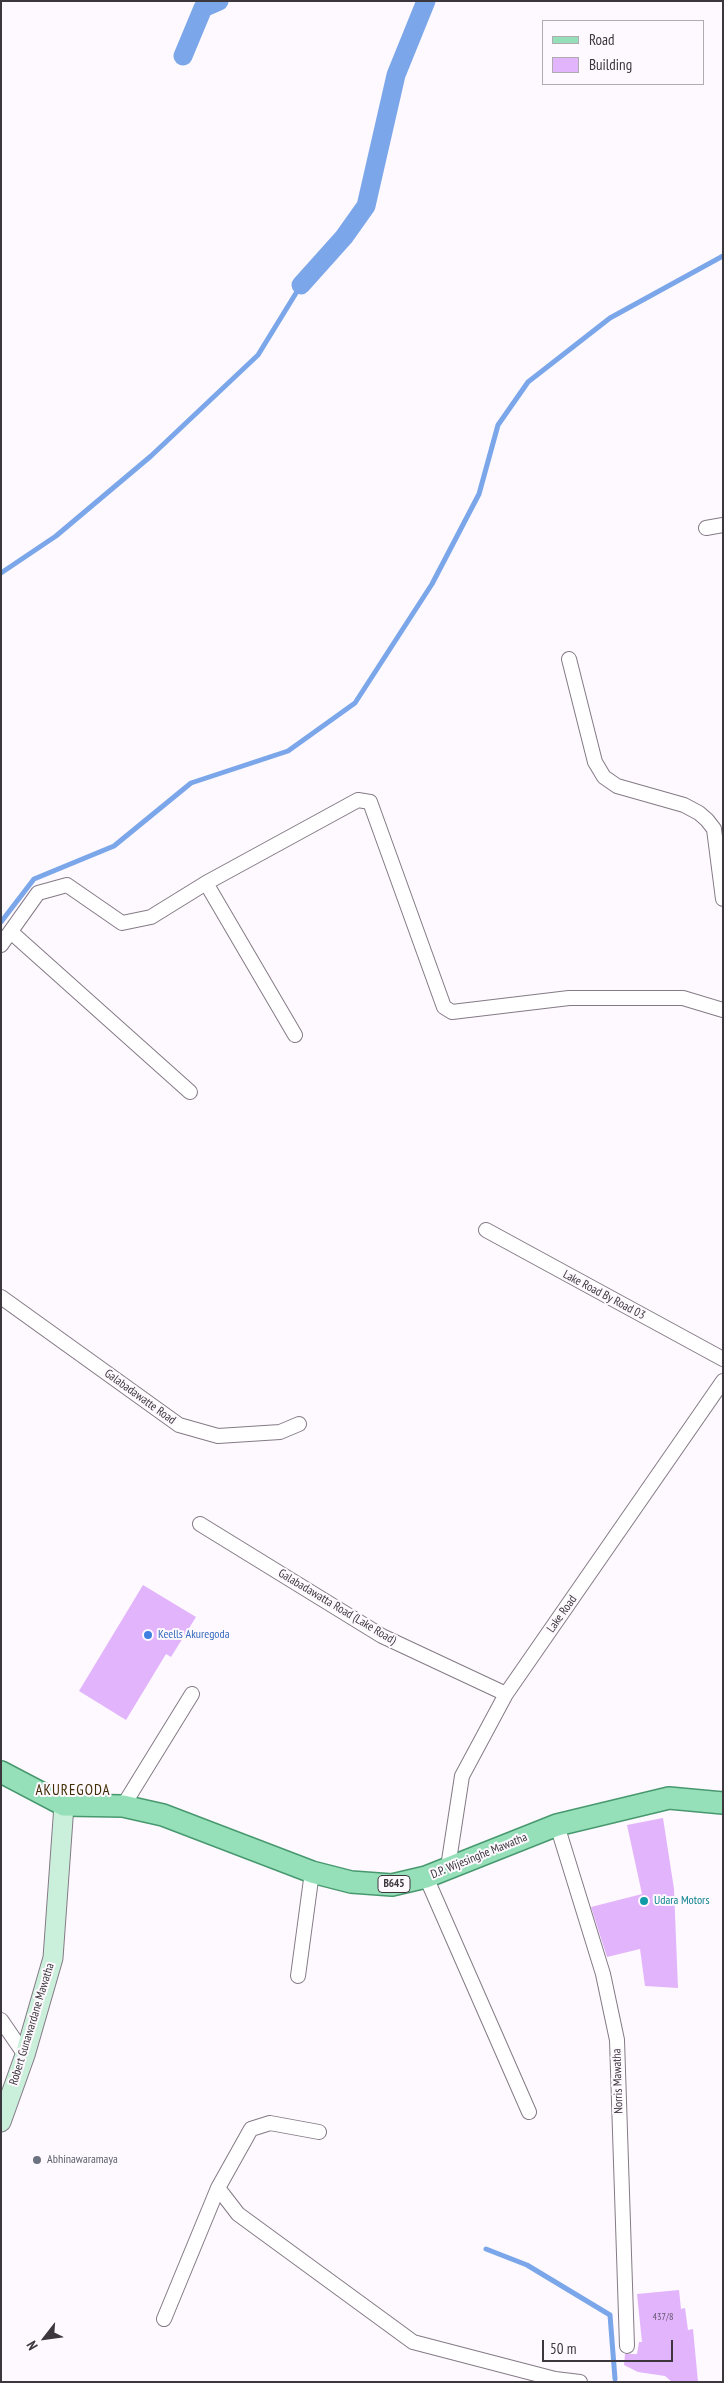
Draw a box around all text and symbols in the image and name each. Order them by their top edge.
legend [542,20,704,85]
text: Road [589,30,615,49]
text: Building [589,55,632,74]
street label: Lake Road By Road 03 [560,1267,648,1323]
street label: Galabadawatte Road [102,1366,178,1428]
street label: Galabadawatta Road (Lake Road) [275,1566,399,1648]
street label: Lake Road [544,1593,580,1635]
place label: Keells Akuregoda [158,1628,230,1642]
marker: Keells Akuregoda [142,1629,154,1641]
district label: AKUREGODA [34,1782,112,1800]
street label: D.P. Wijesinghe Mawatha [429,1830,529,1882]
road number: B645 [378,1876,410,1892]
place label: Udara Motors [654,1894,709,1908]
marker: Udara Motors [638,1895,650,1907]
street label: Robert Gunawardane Mawatha [7,1961,57,2087]
street label: Norris Mawatha [610,2048,626,2114]
place label: Abhinawaramaya [47,2153,118,2167]
marker: Abhinawaramaya [31,2154,43,2166]
house number: 437/8 [653,2311,673,2323]
north arrow [20,2313,70,2363]
scale bar [544,2330,675,2362]
text: N [22,2338,42,2353]
text: 50 m [550,2339,576,2358]

